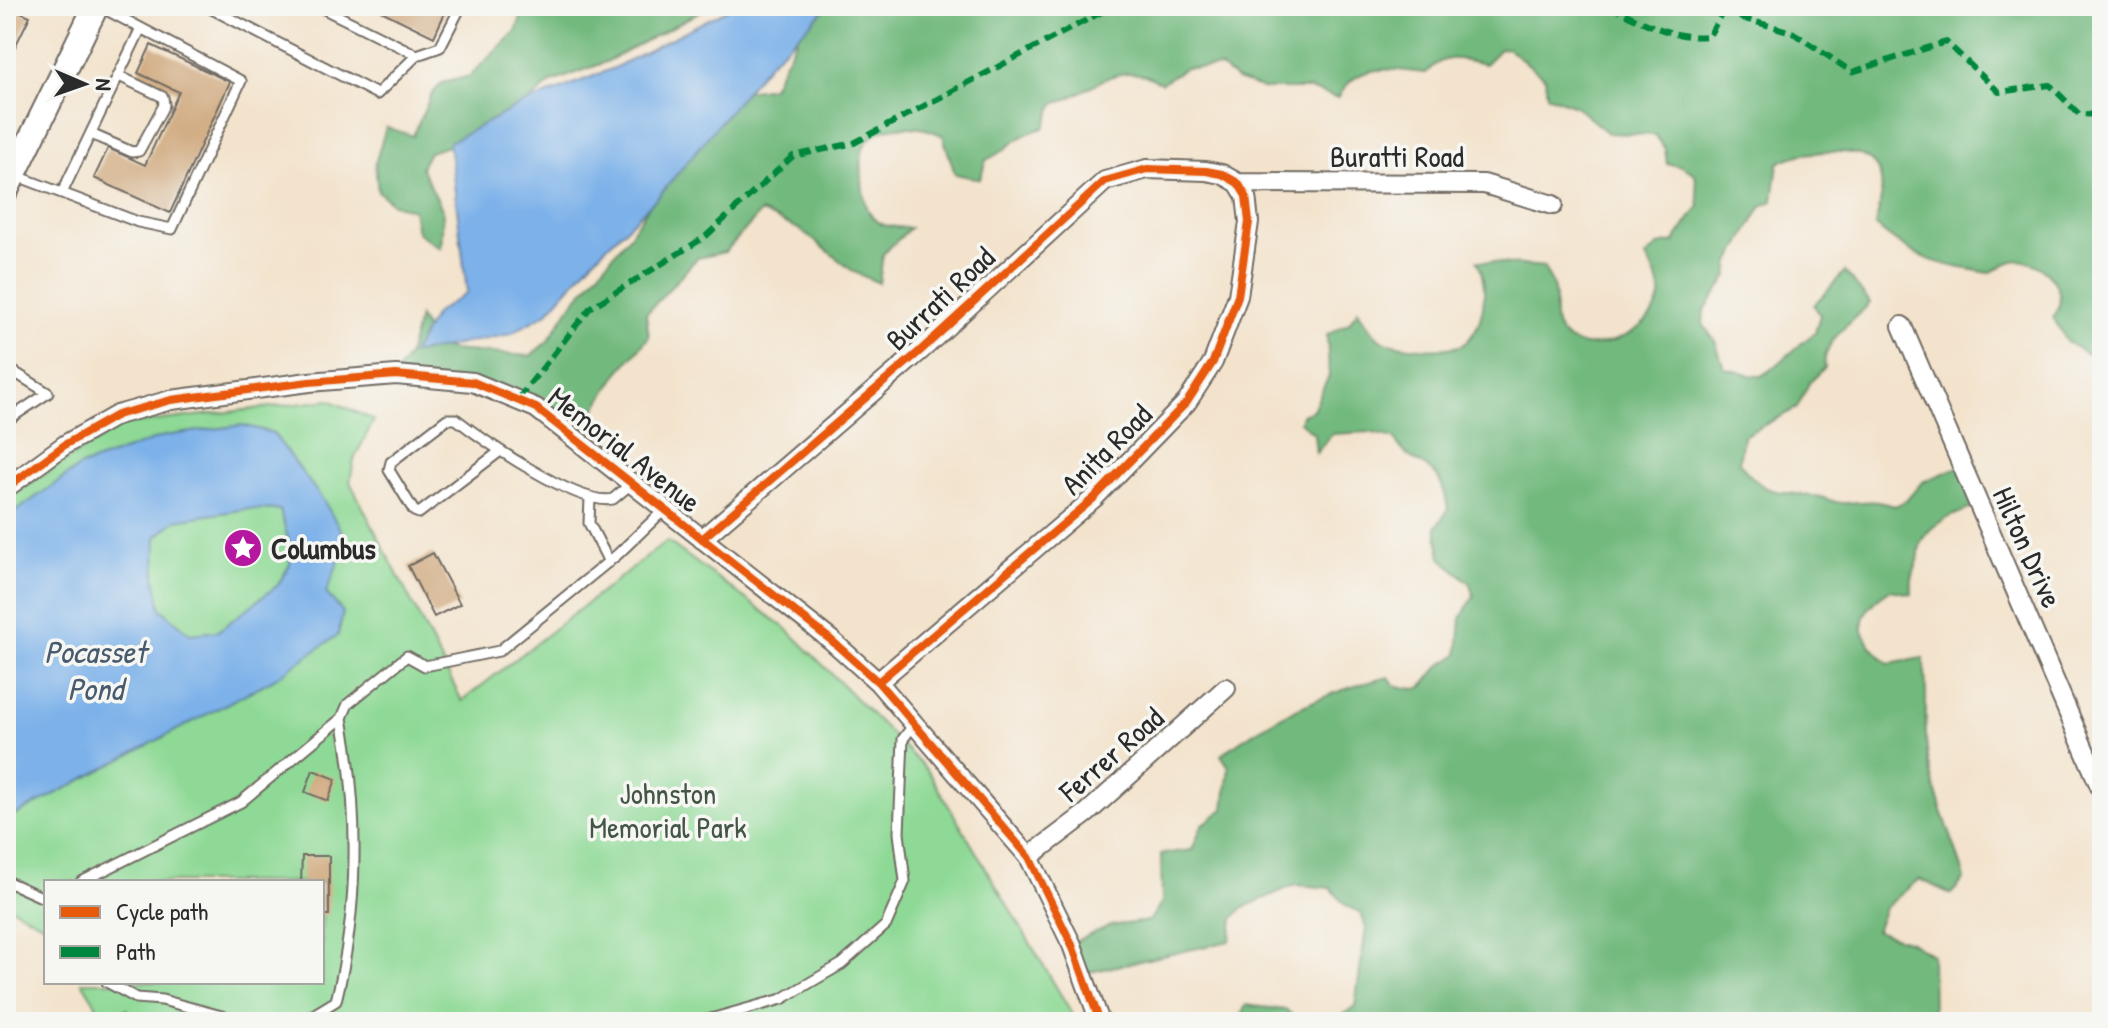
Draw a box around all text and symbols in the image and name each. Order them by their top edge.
north arrow [44,44,124,124]
text: N [89,78,119,91]
street label: Buratti Road [1330,136,1464,176]
street label: Burrati Road [877,237,1003,359]
street label: Memorial Avenue [540,377,710,521]
street label: Anita Road [1052,395,1160,503]
street label: Hilton Drive [1984,480,2072,614]
place icon: Columbus [222,527,264,569]
place label: Columbus [271,528,376,568]
water label: Pocasset Pond [44,630,151,710]
street label: Ferrer Road [1050,697,1172,811]
park label: Johnston Memorial Park [589,773,747,847]
legend [44,880,324,984]
text: Cycle path [116,895,208,927]
text: Path [116,935,155,967]

